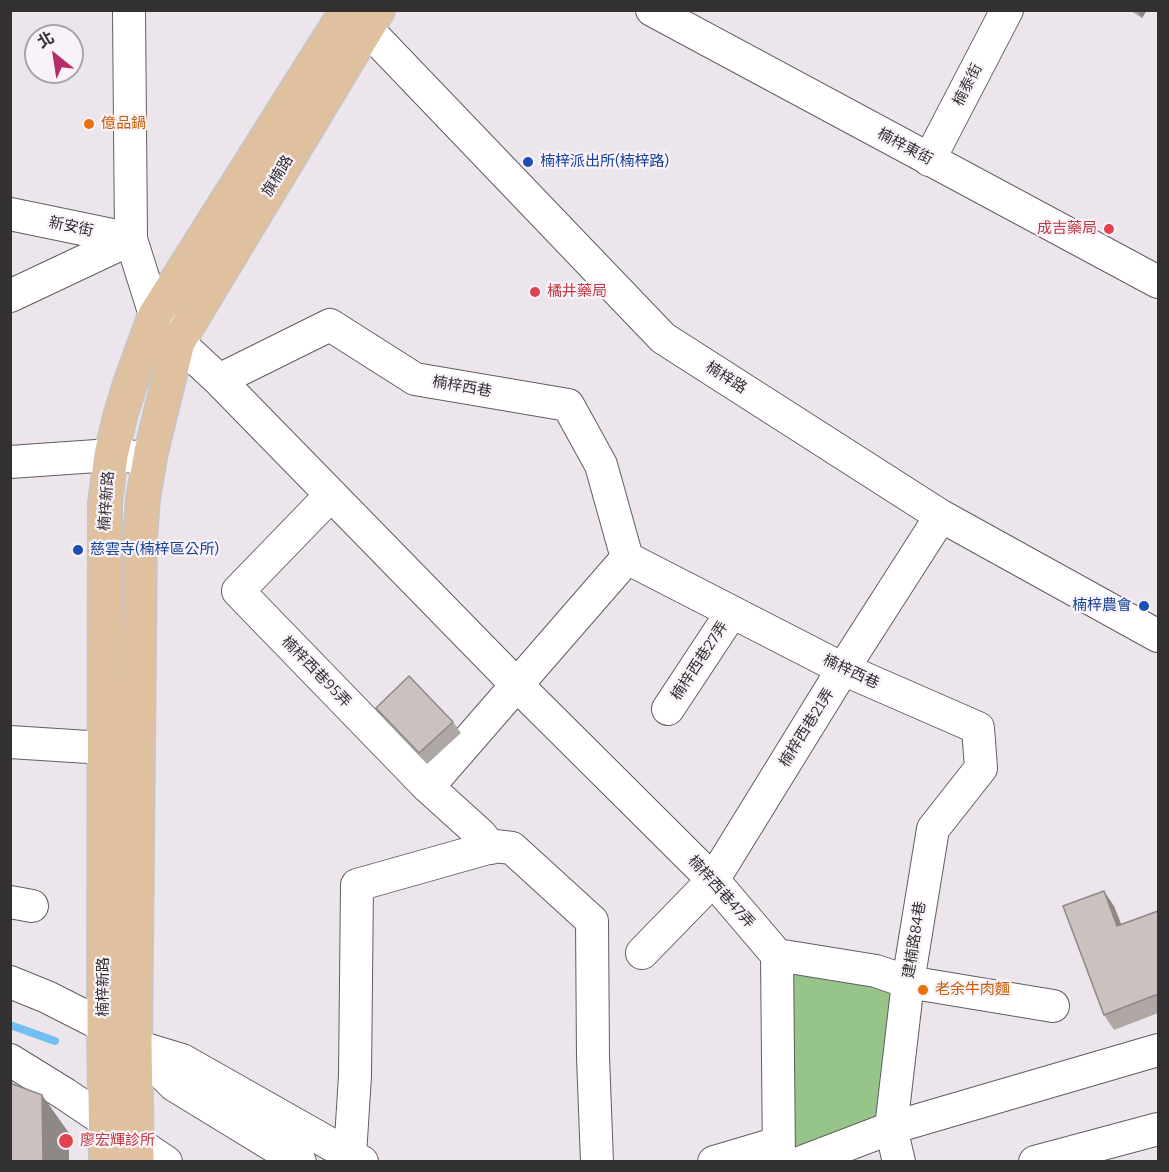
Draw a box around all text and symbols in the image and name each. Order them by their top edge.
north arrow [24,24,84,84]
text: 北 [34,27,57,52]
street label: 楠泰街 [950,61,986,109]
place label: 億品鍋 [101,115,146,133]
marker: 億品鍋 [82,117,96,131]
street label: 楠梓東街 [874,125,936,169]
street label: 旗楠路 [259,152,297,200]
place label: 楠梓派出所(楠梓路) [540,153,669,171]
marker: 楠梓派出所(楠梓路) [521,155,535,169]
street label: 新安街 [47,214,95,240]
place label: 成吉藥局 [1037,220,1097,238]
marker: 成吉藥局 [1102,222,1116,236]
place label: 橘井藥局 [547,283,607,301]
marker: 橘井藥局 [528,285,542,299]
street label: 楠梓路 [702,358,750,398]
street label: 楠梓西巷 [431,373,493,401]
street label: 楠梓新路 [96,470,118,532]
place label: 慈雲寺(楠梓區公所) [90,541,219,559]
marker: 慈雲寺(楠梓區公所) [71,543,85,557]
place label: 楠梓農會 [1072,597,1132,615]
marker: 楠梓農會 [1137,599,1151,613]
street label: 楠梓西巷27弄 [668,618,732,704]
street label: 楠梓西巷95弄 [278,633,354,711]
street label: 楠梓西巷 [820,651,882,693]
street label: 楠梓西巷21弄 [776,685,838,771]
street label: 楠梓西巷47弄 [684,852,758,932]
street label: 建楠路84巷 [900,900,930,980]
street label: 楠梓新路 [95,957,113,1017]
place label: 老余牛肉麵 [935,981,1010,999]
marker: 老余牛肉麵 [916,983,930,997]
marker: 廖宏輝診所 [57,1132,75,1150]
place label: 廖宏輝診所 [80,1132,155,1150]

